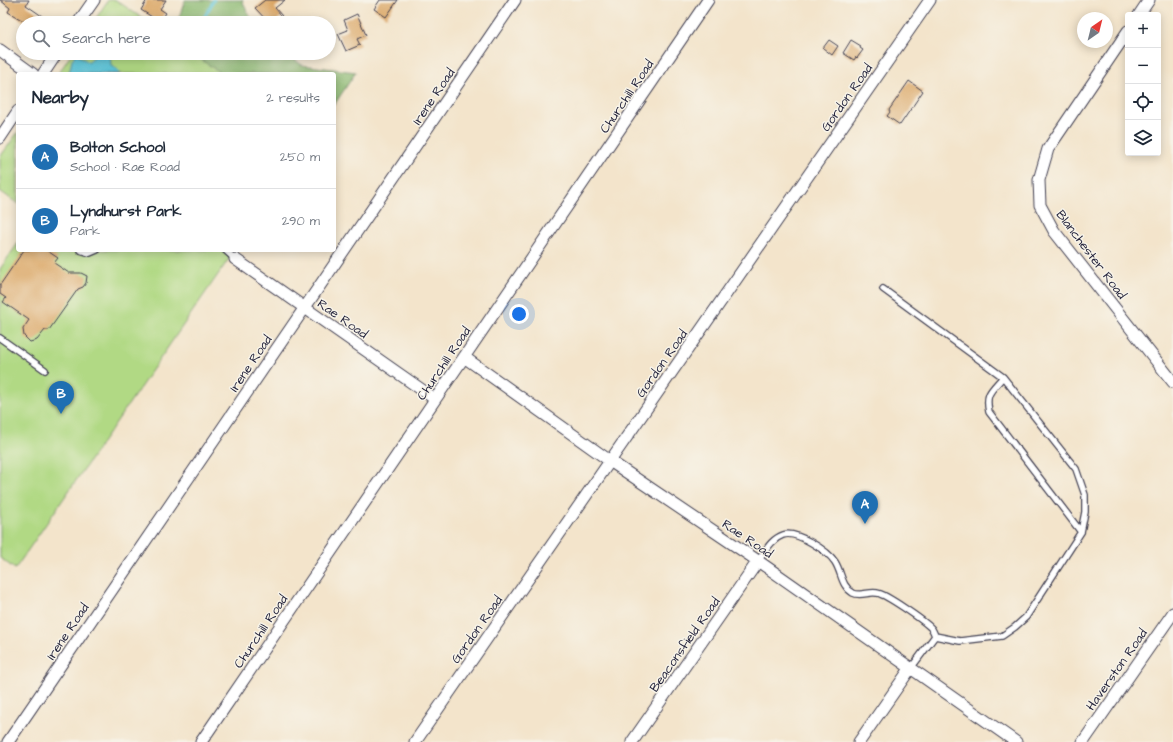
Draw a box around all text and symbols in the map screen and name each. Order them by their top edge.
north arrow [1077,12,1113,48]
map controls [1125,12,1161,156]
button: + [1125,12,1161,48]
search box [16,16,336,60]
icon: search [30,27,52,49]
text: Search here [62,28,151,49]
button: − [1125,48,1161,84]
street label: Churchill Road [596,56,658,137]
street label: Gordon Road [817,60,877,135]
street label: Irene Road [408,64,460,128]
button: locate [1125,84,1161,120]
text: Nearby [32,86,89,110]
text: 2 results [266,89,320,107]
button: layers [1125,120,1161,156]
text: Bolton School [70,137,165,158]
text: A [41,148,49,166]
text: 250 m [280,148,320,166]
text: School · Rae Road [70,158,180,176]
text: Lyndhurst Park [70,201,181,222]
street label: Blanchester Road [1052,206,1131,303]
text: B [40,212,50,230]
text: 290 m [282,212,320,230]
text: Park [70,222,100,240]
street label: Rae Road [314,295,372,343]
your location [509,304,529,324]
street label: Churchill Road [413,323,475,404]
street label: Gordon Road [632,326,692,401]
street label: Irene Road [225,331,277,395]
pin: B [48,381,74,414]
pin: A [852,491,878,524]
street label: Rae Road [718,515,777,563]
street label: Churchill Road [230,591,292,672]
street label: Gordon Road [447,592,507,667]
street label: Beaconsfield Road [645,593,724,696]
street label: Irene Road [42,599,94,663]
street label: Haverston Road [1082,625,1152,714]

